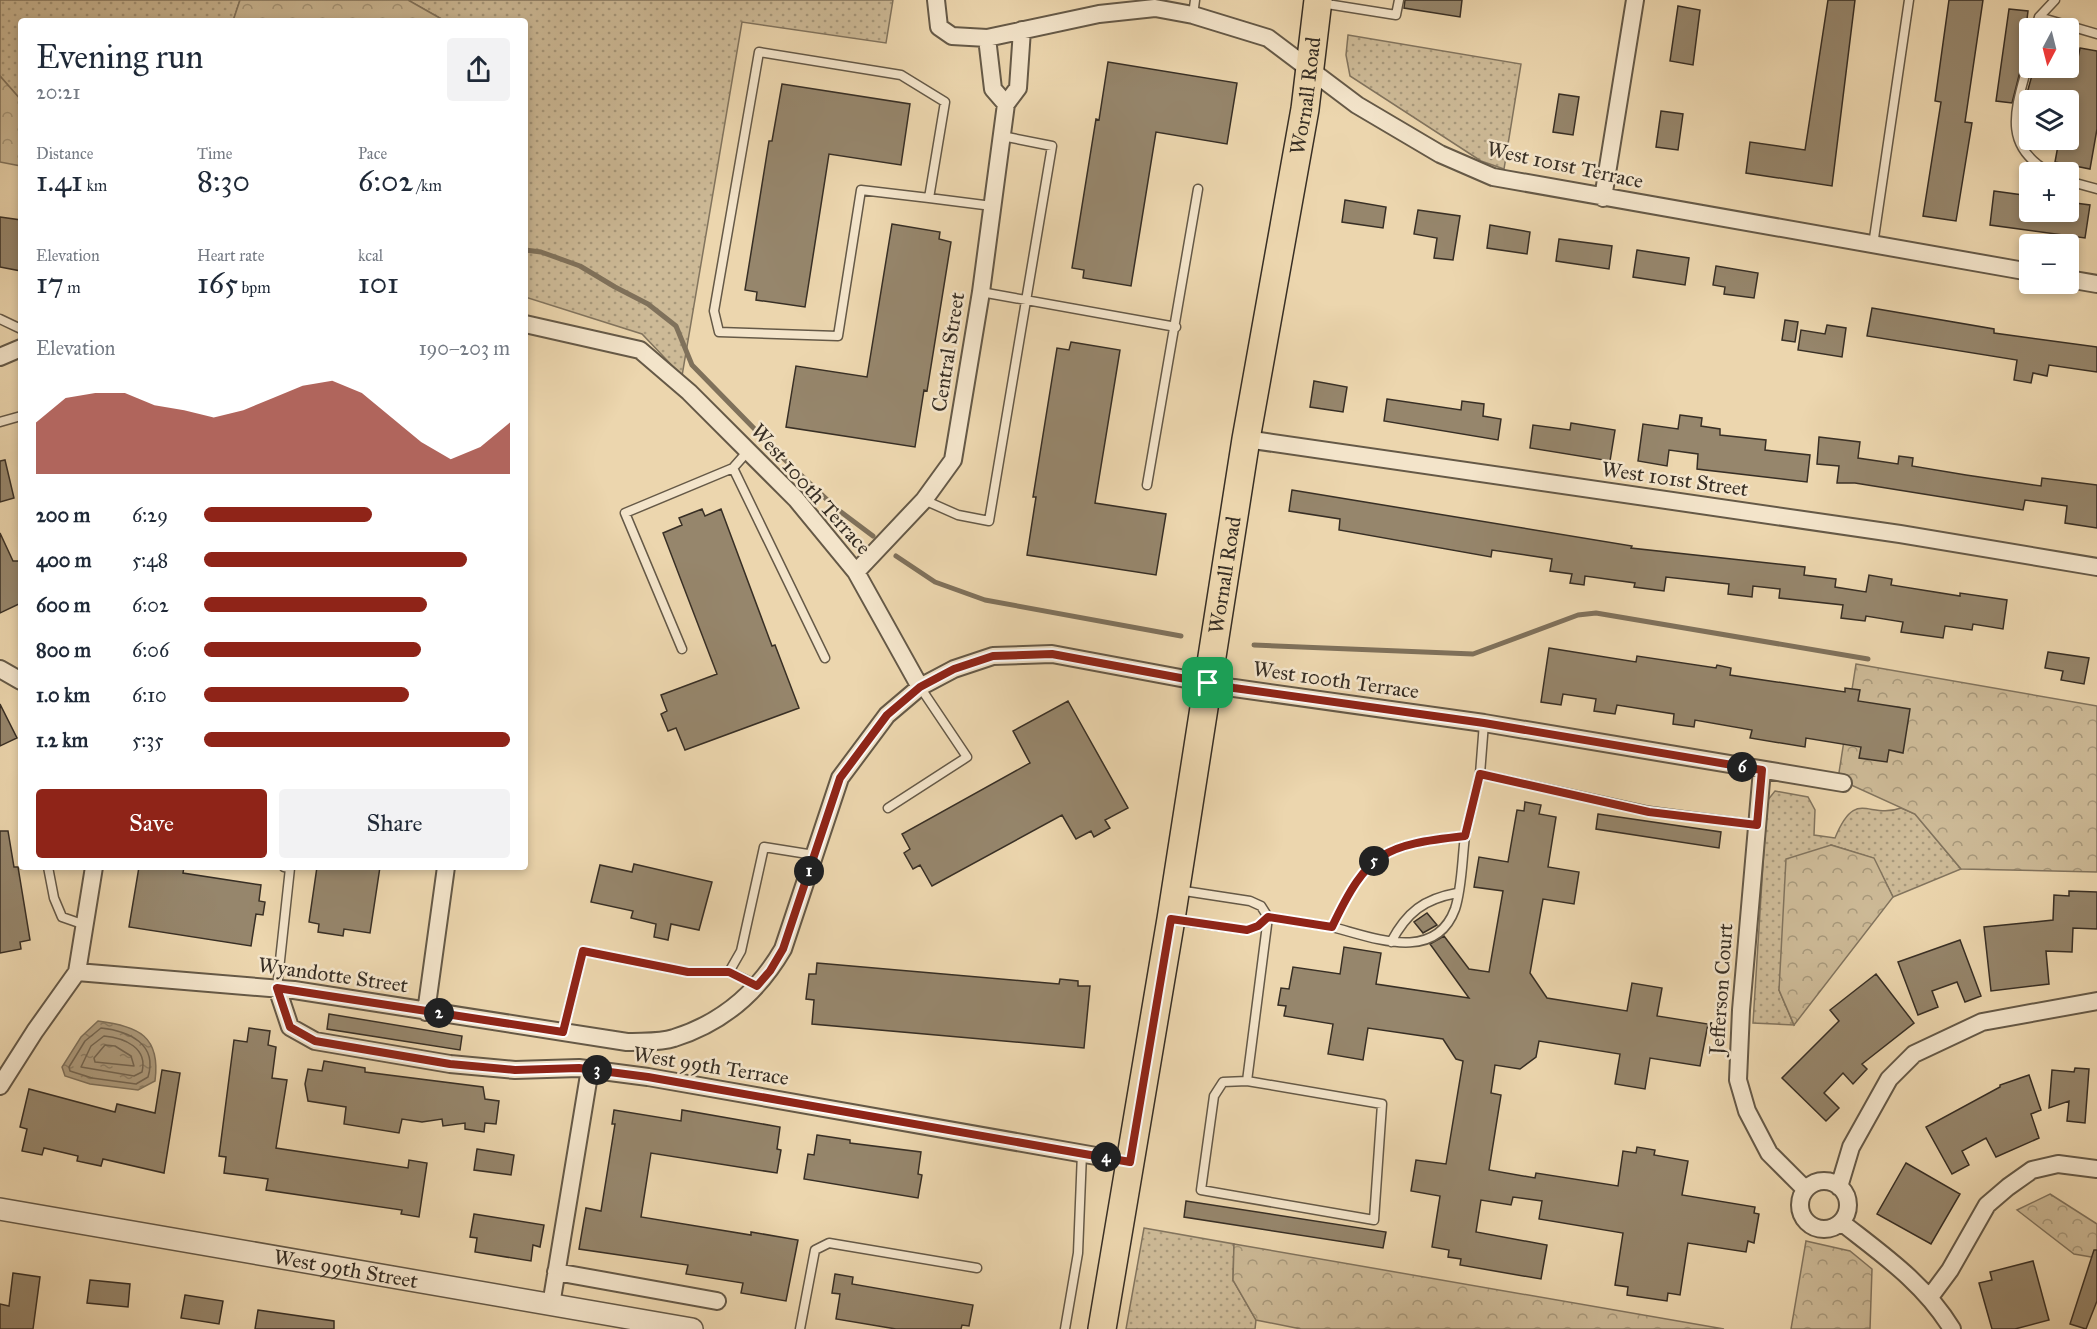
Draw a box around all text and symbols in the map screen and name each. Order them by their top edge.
north arrow [2019,18,2079,78]
map controls [2019,18,2079,294]
street label: Wornall Road [1284,35,1327,157]
text: Evening run [36,37,203,77]
button: share [447,38,510,101]
text: 20:21 [36,80,80,104]
button: layers [2019,90,2079,150]
street label: West 101st Terrace [1484,136,1646,194]
text: Distance [36,144,93,163]
text: Time [197,144,232,163]
text: Pace [358,144,387,163]
button: + [2019,162,2079,222]
text: 1.41 [36,163,83,199]
text: 8:30 [197,163,250,199]
text: 6:02 [358,163,413,199]
text: km [83,176,107,195]
text: /km [413,176,442,195]
button: − [2019,234,2079,294]
text: Elevation [36,246,100,265]
text: Heart rate [197,246,264,265]
text: kcal [358,246,383,265]
text: 17 [36,265,64,301]
text: 165 [197,265,238,301]
text: 101 [358,265,399,301]
text: m [64,278,81,297]
text: bpm [238,278,271,297]
street label: Central Street [926,290,970,414]
text: Elevation [36,336,115,360]
text: 190–203 m [419,336,510,360]
street label: West 100th Terrace [745,418,877,560]
street label: West 101st Street [1600,456,1751,502]
text: 200 m [36,503,90,527]
text: 6:29 [132,503,168,527]
street label: Wornall Road [1203,514,1247,636]
text: 400 m [36,548,92,572]
text: 5:48 [132,548,168,572]
text: 600 m [36,593,91,617]
text: 6:02 [132,593,169,617]
text: 800 m [36,638,91,662]
text: 6:06 [132,638,169,662]
street label: West 100th Terrace [1251,655,1421,705]
pin [1182,657,1233,708]
icon: arrive [1191,666,1224,699]
text: 1.0 km [36,683,90,707]
text: 6:10 [132,683,167,707]
text: 1.2 km [36,728,88,752]
text: 5:35 [132,728,164,752]
pin: 6 [1727,752,1757,782]
text: 6 [1738,757,1746,776]
button: Save [36,789,267,858]
button: Share [279,789,510,858]
pin: 5 [1359,846,1389,876]
text: 5 [1370,851,1378,870]
pin: 1 [794,856,824,886]
text: 1 [806,861,812,880]
street label: Jefferson Court [1703,922,1739,1058]
street label: Wyandotte Street [256,952,410,998]
pin: 2 [424,998,454,1028]
text: 2 [435,1003,443,1022]
street label: West 99th Terrace [631,1041,791,1091]
pin: 3 [582,1055,612,1085]
text: 3 [594,1060,600,1079]
pin: 4 [1091,1142,1121,1172]
text: 4 [1102,1147,1110,1166]
street label: West 99th Street [272,1244,420,1294]

